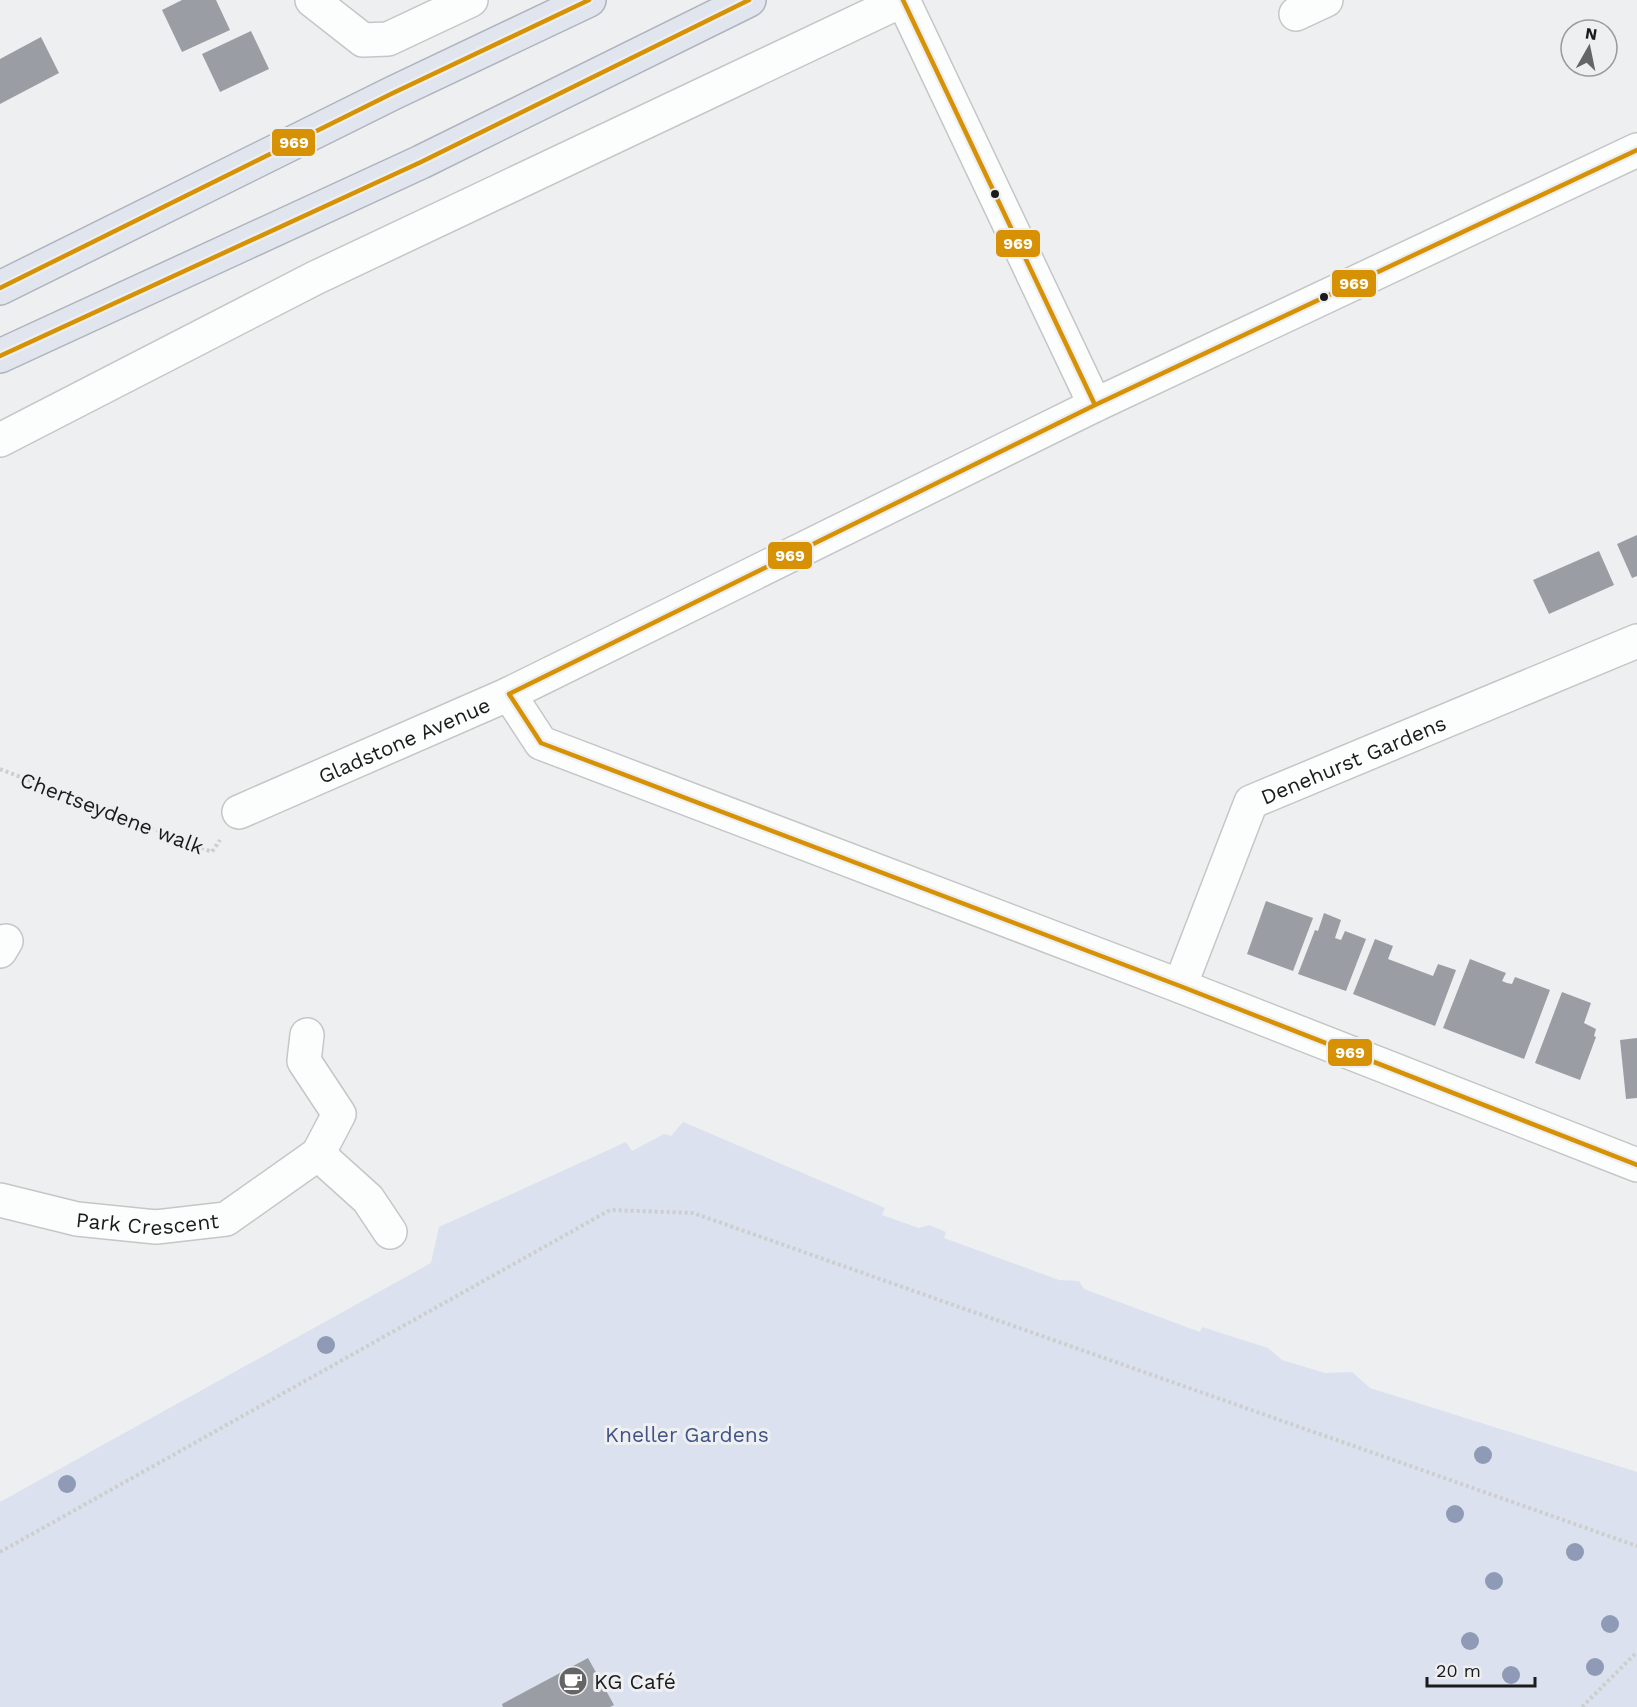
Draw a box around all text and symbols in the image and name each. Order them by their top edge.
north arrow [1559,18,1619,78]
text: N [1584,23,1599,44]
line badge: 969 [271,128,316,157]
text: 969 [279,133,309,152]
unlabelled marker [989,188,1001,200]
line badge: 969 [995,229,1041,258]
text: 969 [1003,234,1033,253]
line badge: 969 [1331,269,1377,298]
text: 969 [1339,274,1369,293]
unlabelled marker [1318,291,1330,303]
line badge: 969 [767,541,813,570]
text: 969 [775,546,805,565]
street label: Gladstone Avenue [314,691,494,788]
street label: Denehurst Gardens [1257,710,1450,809]
street label: Chertseydene walk [17,766,207,860]
line badge: 969 [1327,1038,1373,1067]
text: 969 [1335,1043,1365,1062]
street label: Park Crescent [75,1206,220,1240]
park label: Kneller Gardens [605,1422,769,1447]
scale bar [1427,1650,1535,1688]
text: 20 m [1436,1660,1481,1681]
cafe icon: KG Café [557,1665,589,1697]
place label: KG Café [594,1669,676,1694]

